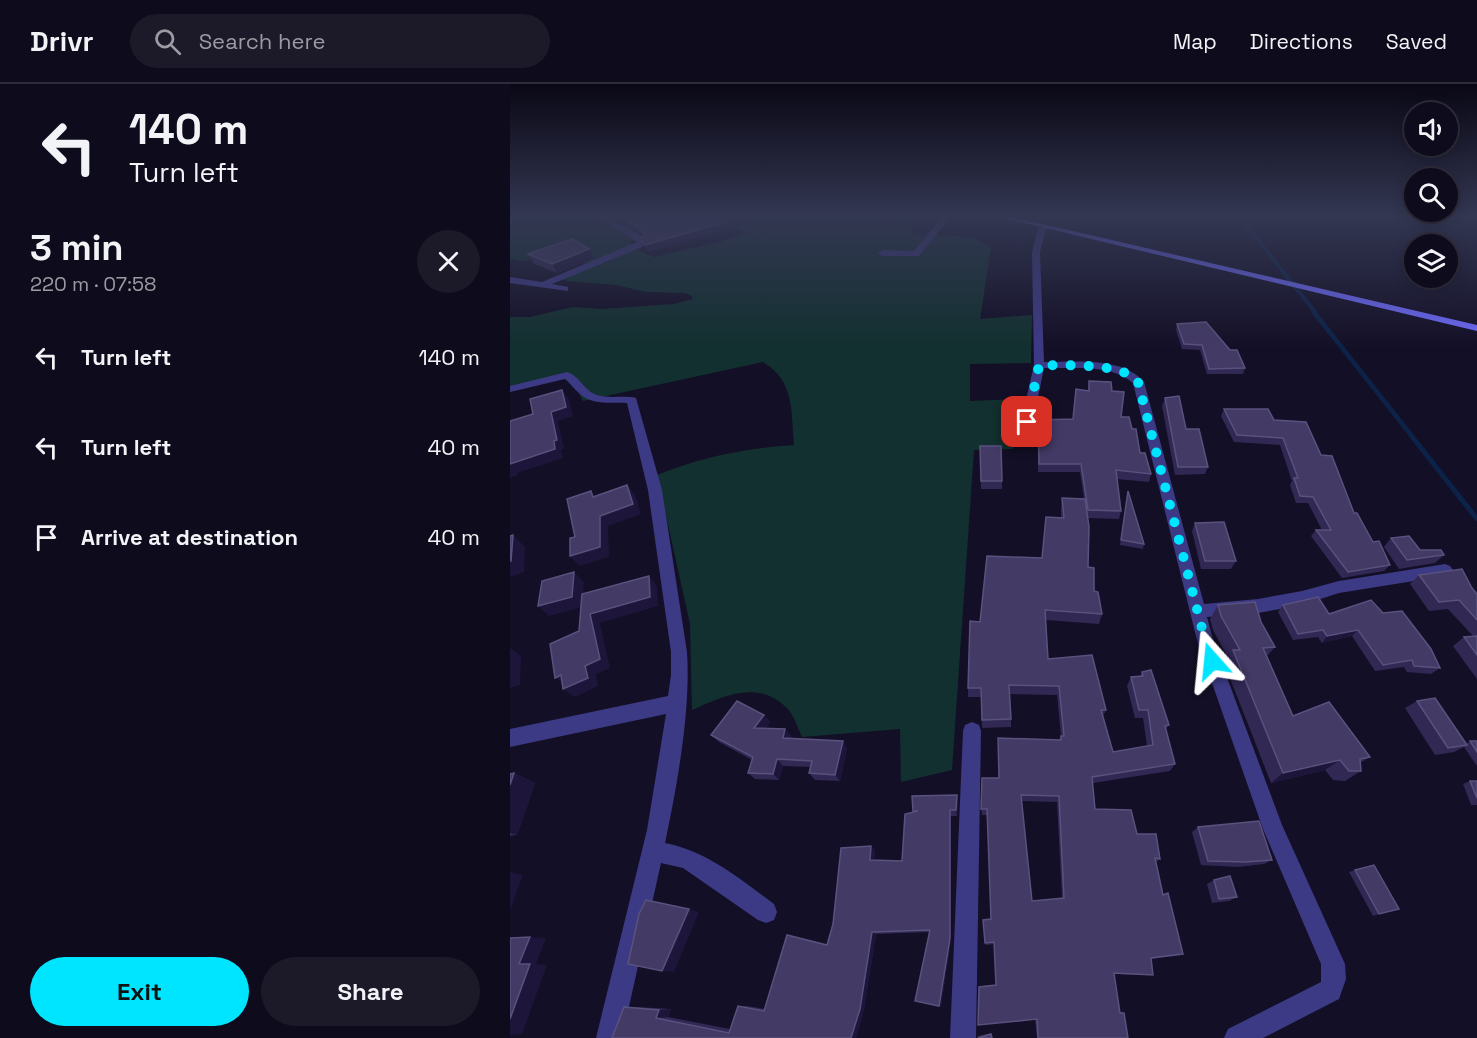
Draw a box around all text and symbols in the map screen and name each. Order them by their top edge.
search box [130,14,550,68]
text: Drivr [30,23,94,59]
icon: search [151,25,184,58]
text: Search here [199,27,325,55]
text: Map [1173,28,1217,55]
text: Directions [1250,28,1353,55]
text: Saved [1386,28,1447,55]
map controls [1404,102,1458,288]
button: sound [1404,102,1458,156]
text: 140 m [129,103,248,156]
icon: left [30,108,108,186]
text: Turn left [129,155,239,190]
button: search [1404,168,1458,222]
text: 3 min [30,225,124,271]
button: close [417,230,480,293]
button: layers [1404,234,1458,288]
text: 220 m · 07:58 [30,271,157,297]
icon: left [30,341,63,374]
text: Turn left [81,343,171,371]
text: 140 m [418,343,480,371]
pin [1001,396,1052,447]
icon: arrive [1010,405,1043,438]
icon: left [30,431,63,464]
text: Turn left [81,433,171,461]
text: 40 m [428,433,480,461]
icon: arrive [30,521,63,554]
text: Arrive at destination [81,523,298,551]
text: 40 m [428,523,480,551]
position arrow [1180,629,1244,693]
button: Exit [30,957,249,1026]
button: Share [261,957,480,1026]

